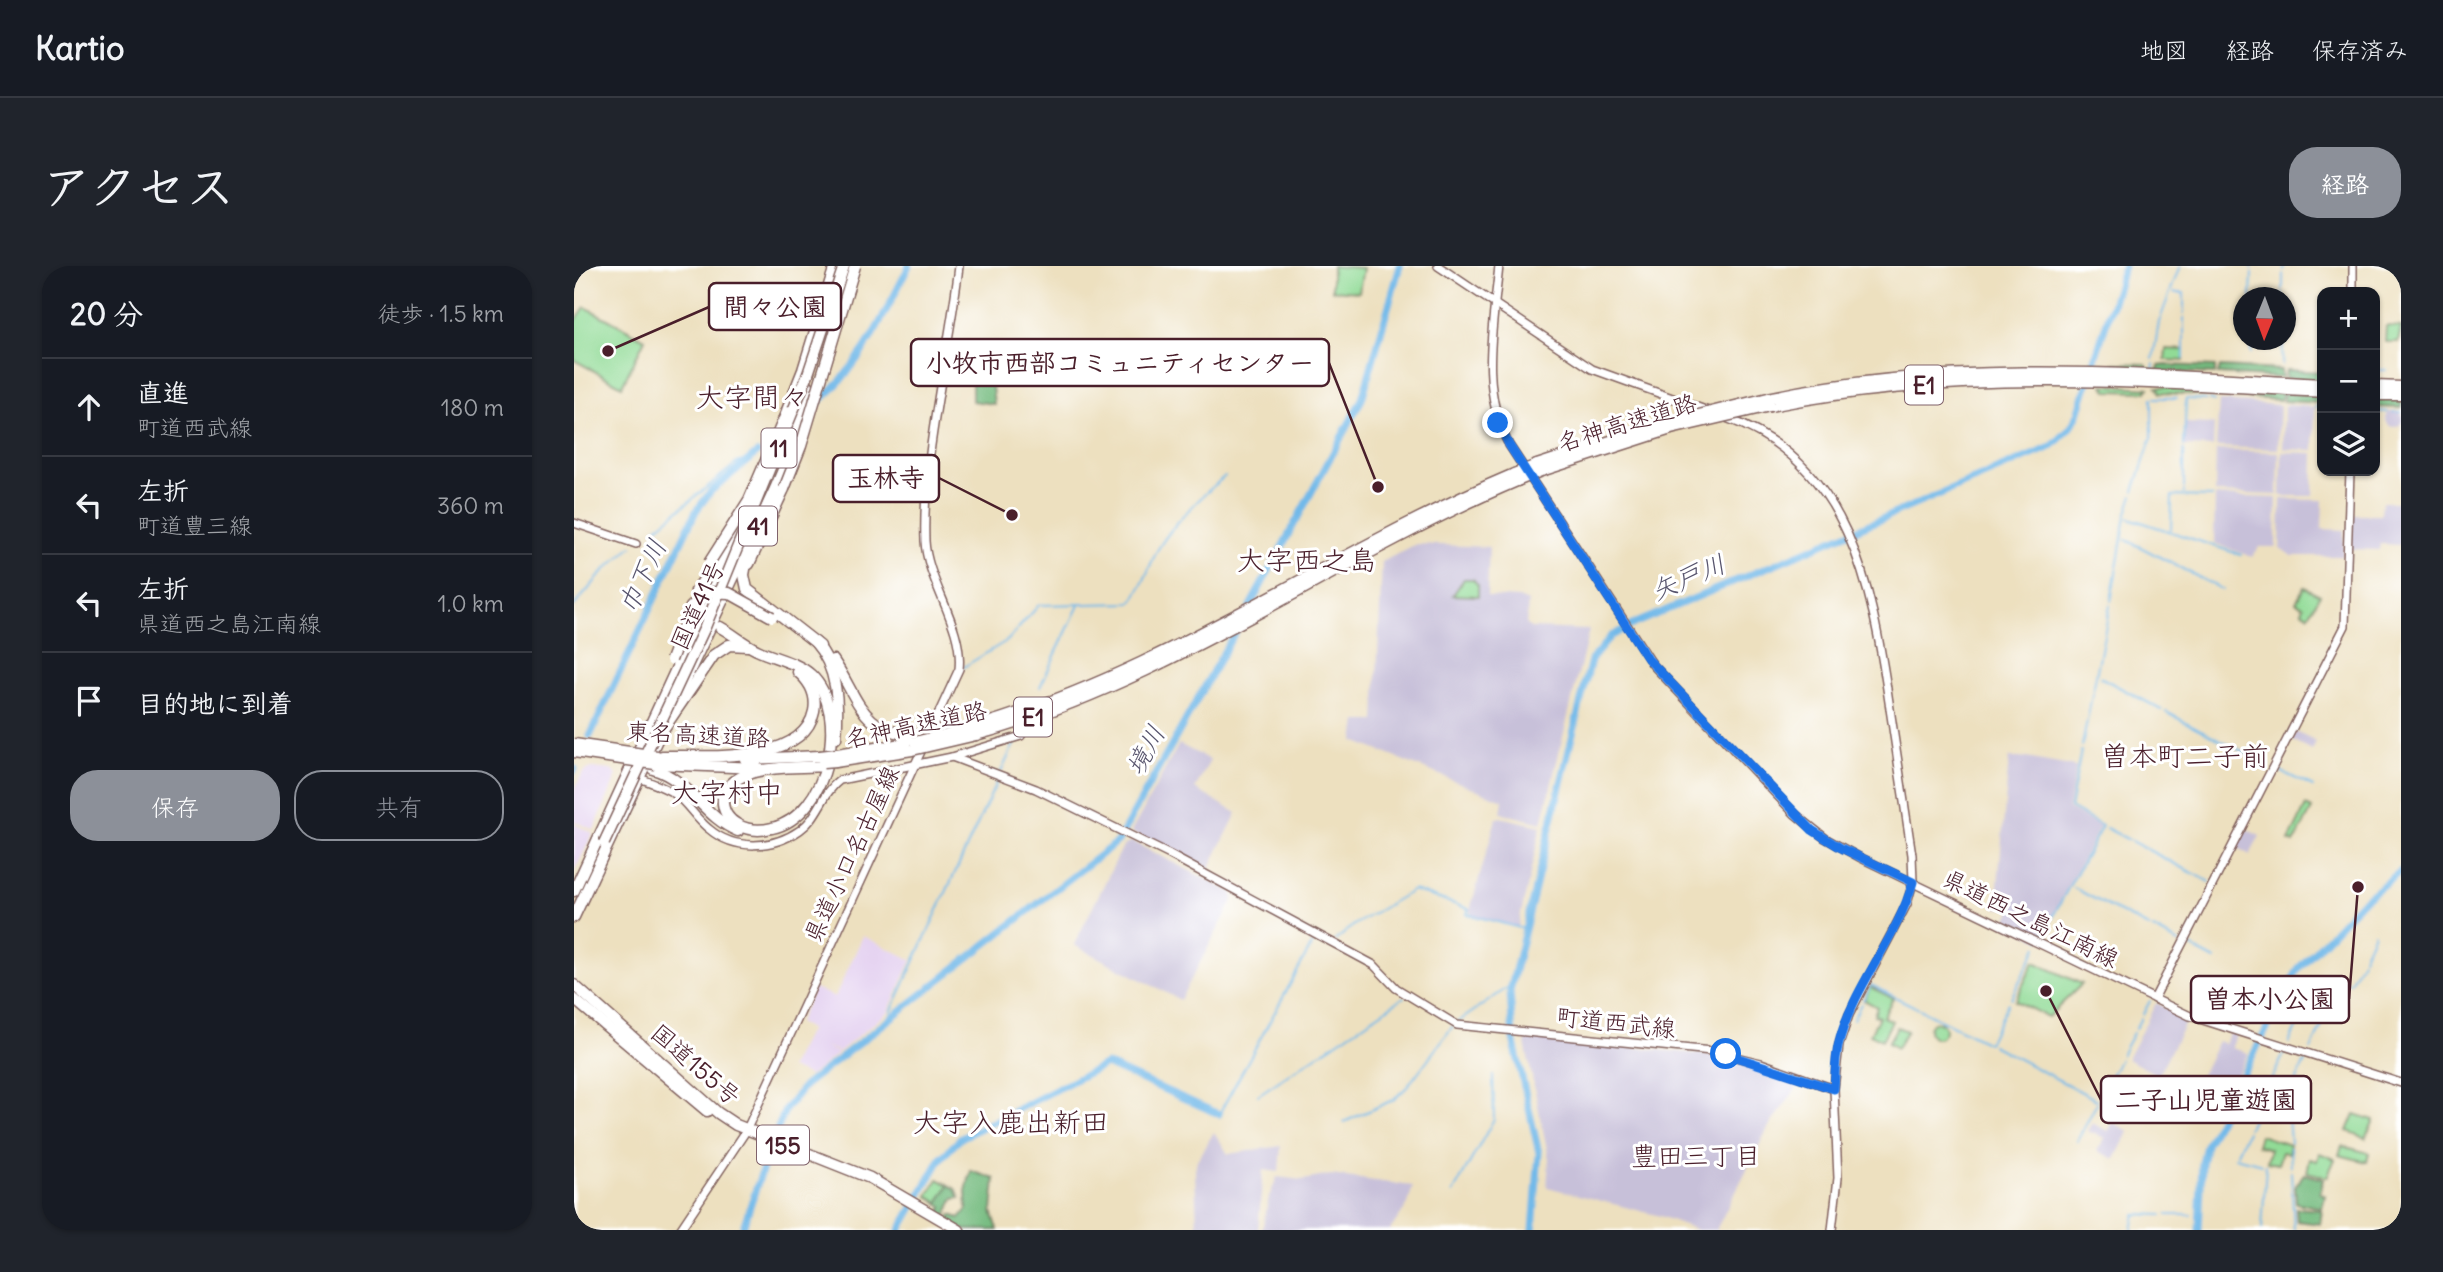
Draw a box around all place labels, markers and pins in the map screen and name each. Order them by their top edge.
callout: 間々公園 [709,283,841,330]
callout: 小牧市西部コミュニティセンター [911,339,1329,386]
callout: 玉林寺 [833,455,939,502]
callout: 曽本小公園 [2191,976,2349,1023]
callout: 二子山児童遊園 [2101,1076,2311,1123]

